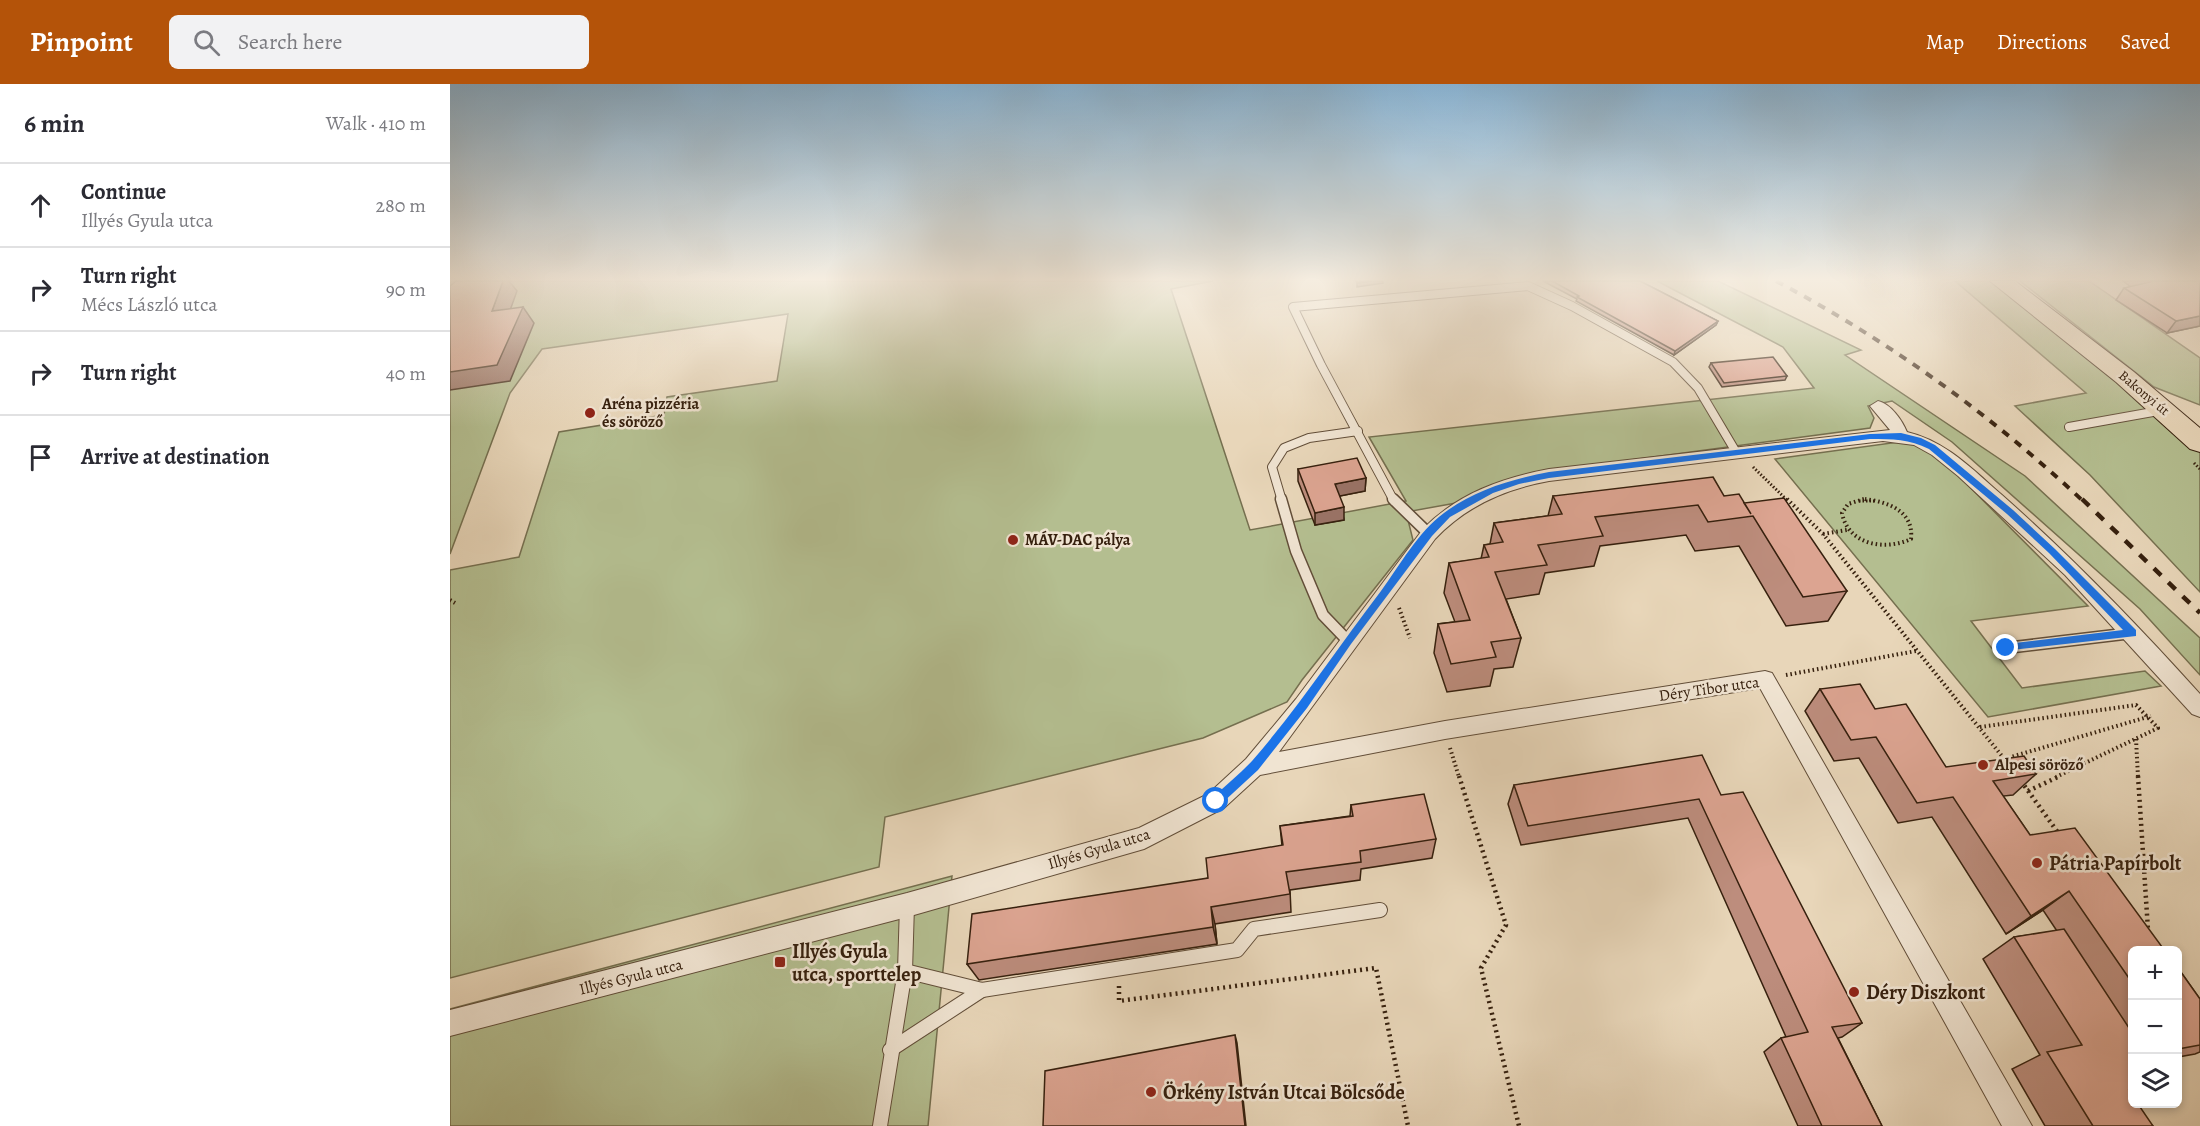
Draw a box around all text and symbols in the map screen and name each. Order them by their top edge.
search box [169,15,589,69]
text: Pinpoint [30,23,133,61]
icon: search [190,26,223,59]
text: Search here [238,27,342,57]
text: Map [1926,28,1964,56]
text: Directions [1997,28,2087,56]
text: Saved [2120,28,2170,56]
text: 6 min [24,106,85,141]
text: Walk · 410 m [326,110,426,137]
text: Continue [81,177,166,207]
icon: ahead [24,189,57,222]
text: 280 m [376,192,426,219]
text: Illyés Gyula utca [81,207,213,234]
text: Turn right [81,261,177,291]
icon: right [24,273,57,306]
text: 90 m [386,276,426,303]
text: Mécs László utca [81,291,218,318]
icon: right [24,357,57,390]
text: Turn right [81,358,177,388]
text: 40 m [386,360,426,387]
street label: Bakonyi út [2114,366,2174,420]
place label: Aréna pizzéria és söröző [601,393,700,433]
marker: Aréna pizzéria és söröző [583,406,597,420]
icon: arrive [24,441,57,474]
text: Arrive at destination [81,442,270,472]
place label: MÁV-DAC pálya [1025,529,1131,551]
marker: MÁV-DAC pálya [1006,533,1020,547]
route end [1992,634,2018,660]
street label: Déry Tibor utca [1657,671,1761,707]
place label: Alpesi söröző [1994,754,2084,776]
marker: Alpesi söröző [1976,758,1990,772]
route start [1202,787,1228,813]
street label: Illyés Gyula utca [1045,823,1153,875]
place label: Pátria Papírbolt [2049,850,2182,877]
marker: Pátria Papírbolt [2030,856,2044,870]
place label: Illyés Gyula utca, sporttelep [792,938,921,988]
map controls [2128,946,2182,1108]
button: + [2128,946,2182,1000]
street label: Illyés Gyula utca [577,953,686,1000]
marker: Illyés Gyula utca, sporttelep [773,955,787,969]
place label: Déry Diszkont [1866,979,1986,1006]
marker: Déry Diszkont [1847,985,1861,999]
button: − [2128,1000,2182,1054]
button: layers [2128,1054,2182,1108]
place label: Örkény István Utcai Bölcsőde [1163,1079,1405,1106]
marker: Örkény István Utcai Bölcsőde [1144,1085,1158,1099]

